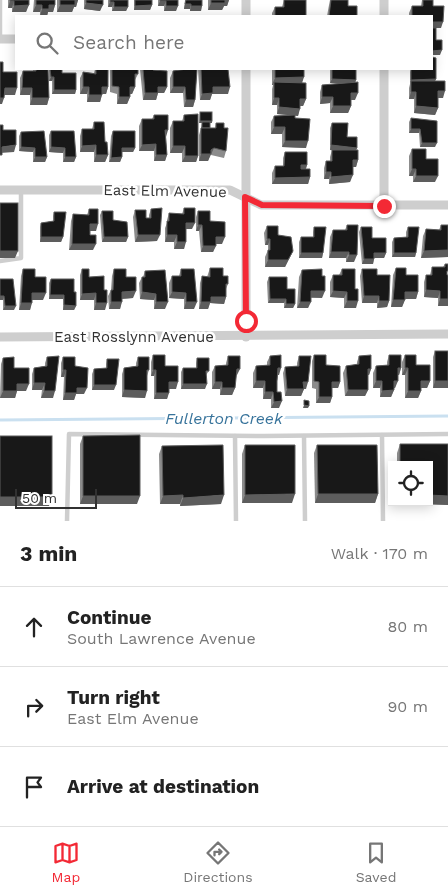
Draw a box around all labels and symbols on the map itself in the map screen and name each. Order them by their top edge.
street label: East Elm Avenue [103,181,227,201]
route end [373,195,396,218]
route start [235,310,258,333]
street label: East Rosslynn Avenue [54,328,214,346]
water label: Fullerton Creek [165,409,284,428]
scale bar [15,486,98,509]

